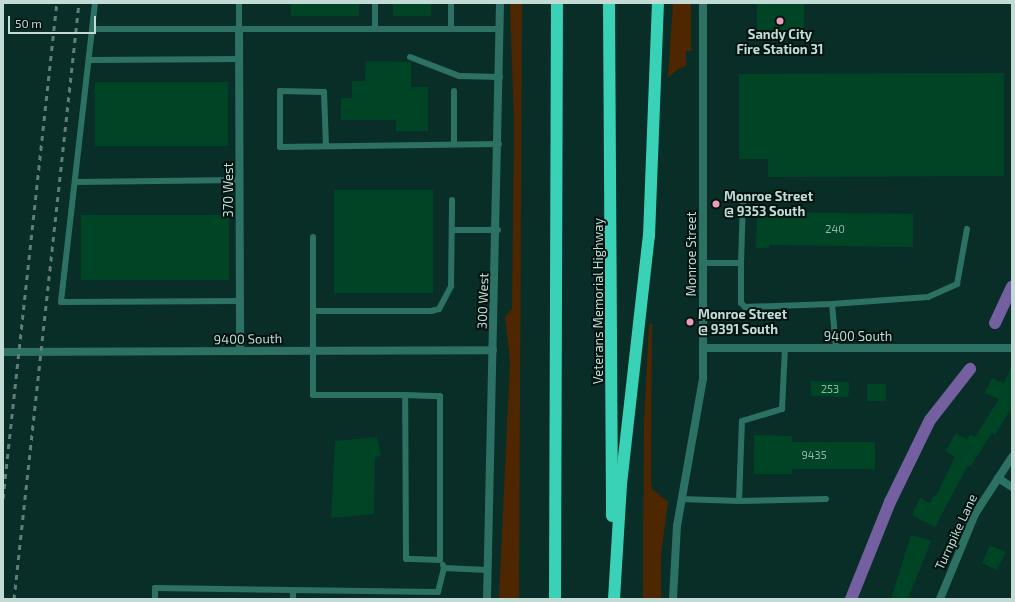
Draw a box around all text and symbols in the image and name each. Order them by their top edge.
scale bar [10,8,98,34]
text: 50 m [15,16,42,30]
marker: Sandy City Fire Station 31 [775,16,785,26]
place label: Sandy City Fire Station 31 [737,27,823,58]
street label: 370 West [220,162,236,218]
place label: Monroe Street @ 9353 South [724,189,813,220]
marker: Monroe Street @ 9353 South [711,199,721,209]
street label: Monroe Street [683,212,699,296]
street label: Veterans Memorial Highway [590,218,606,384]
house number: 240 [825,222,845,236]
street label: 300 West [474,273,492,329]
place label: Monroe Street @ 9391 South [698,307,787,338]
marker: Monroe Street @ 9391 South [685,317,695,327]
street label: 9400 South [824,328,892,344]
street label: 9400 South [214,331,282,347]
house number: 253 [821,382,839,396]
house number: 9435 [801,448,827,462]
street label: Turnpike Lane [932,492,980,572]

